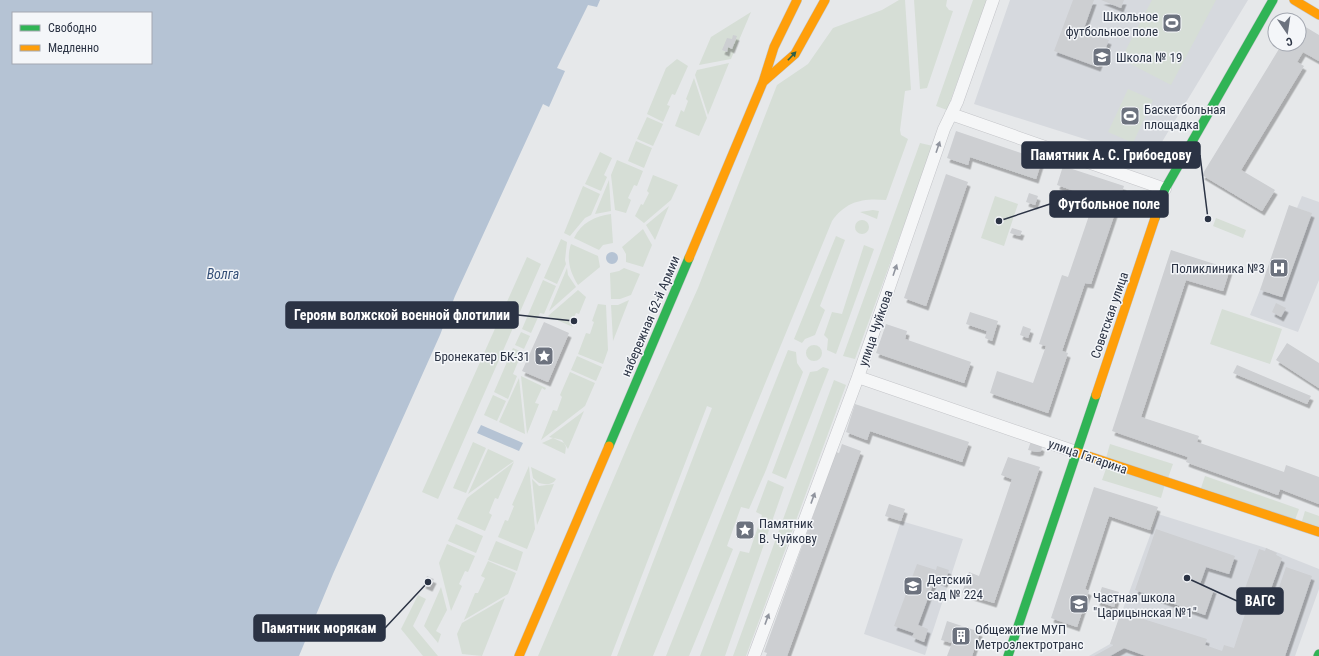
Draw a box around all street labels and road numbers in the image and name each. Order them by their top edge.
street label: набережная 62-й Армии [618,254,683,379]
street label: Советская улица [1088,270,1131,360]
street label: улица Чуйкова [855,288,896,368]
street label: улица Гагарина [1046,436,1129,477]

